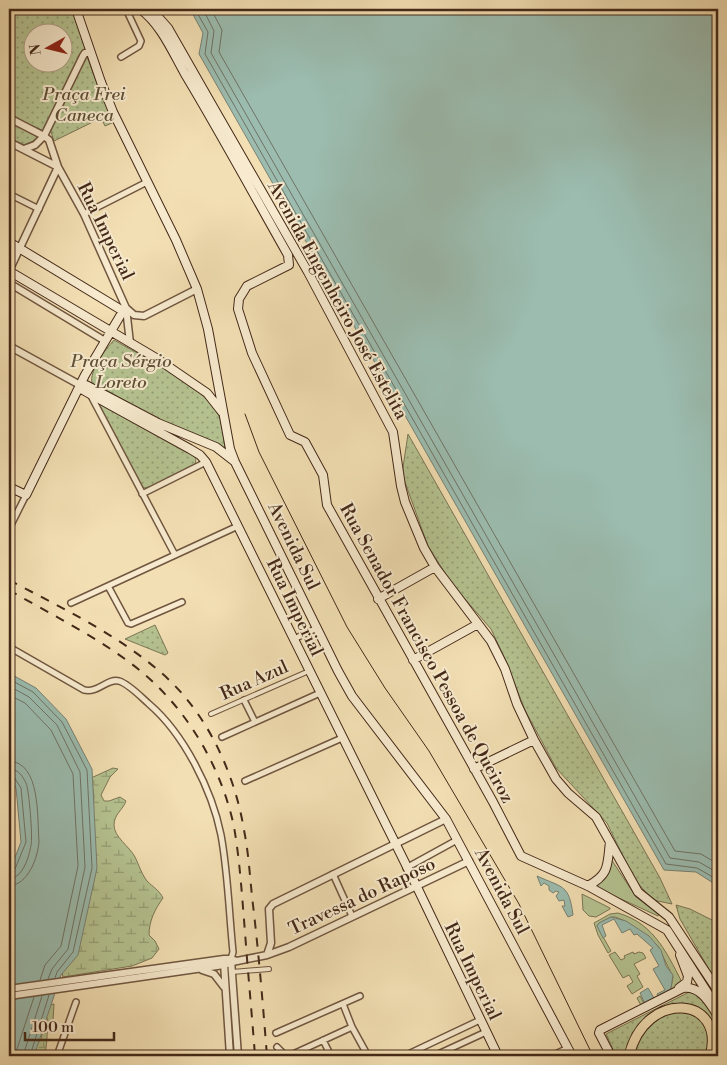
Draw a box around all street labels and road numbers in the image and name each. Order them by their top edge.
street label: Avenida Engenheiro José Estelita [262,176,413,424]
street label: Rua Imperial [72,179,139,285]
street label: Avenida Sul [262,498,325,594]
street label: Rua Senador Francisco Pessoa de Queiroz [334,499,519,807]
street label: Rua Imperial [261,555,328,661]
street label: Rua Azul [217,655,292,706]
street label: Avenida Sul [469,843,534,939]
street label: Travessa do Raposo [285,852,439,941]
street label: Rua Imperial [439,919,506,1025]

